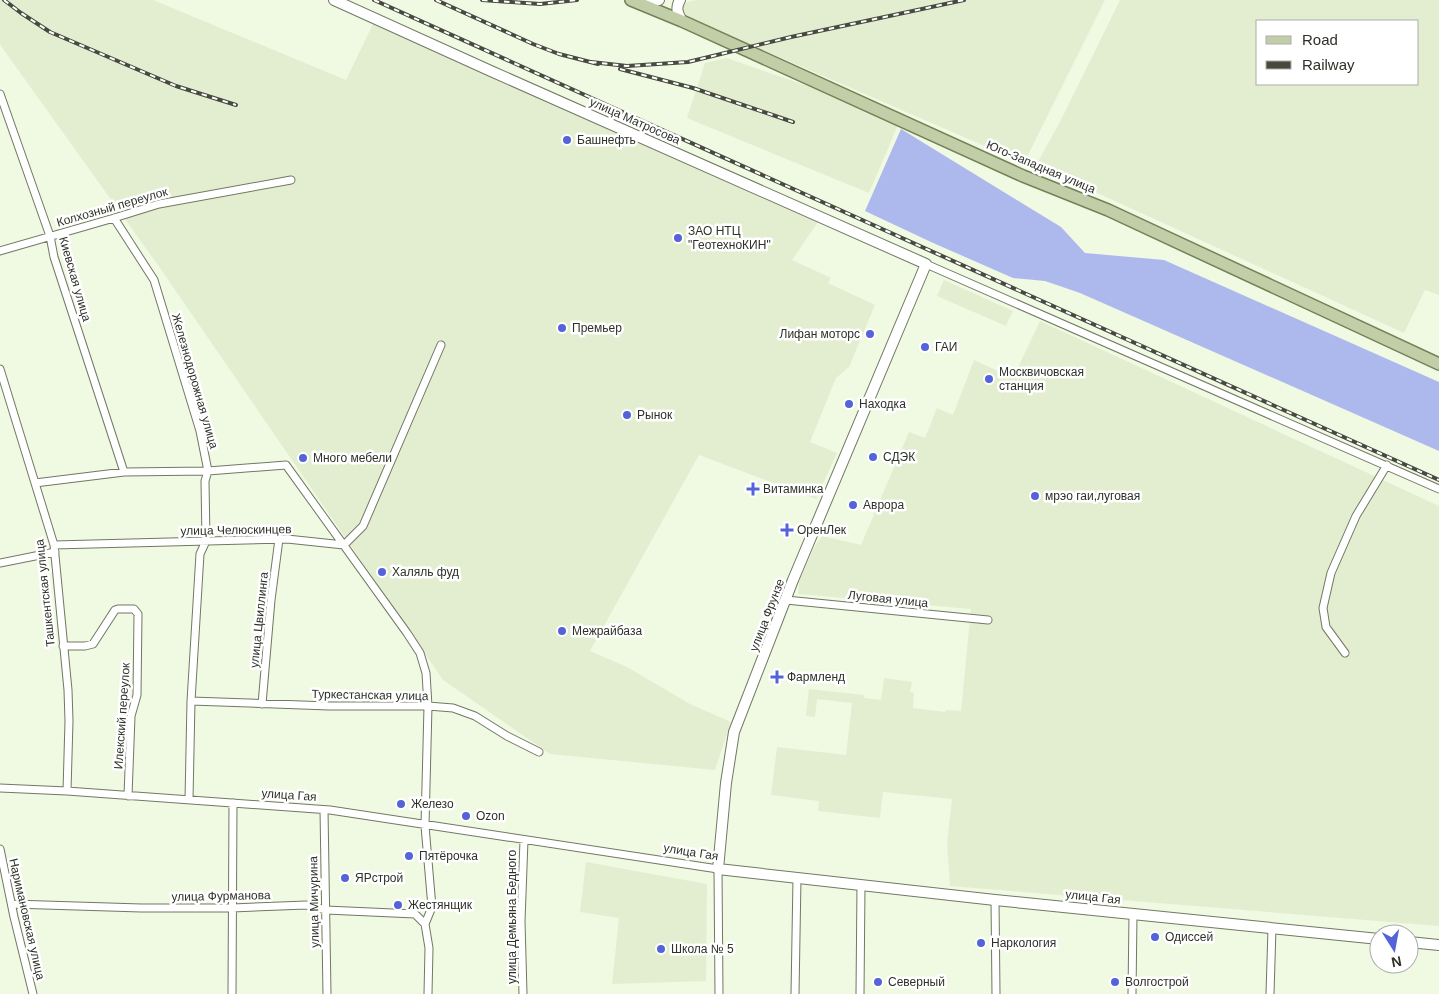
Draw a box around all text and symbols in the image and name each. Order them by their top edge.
legend [1256,20,1419,85]
text: Road [1302,31,1338,48]
text: Railway [1302,56,1355,73]
street label: улица Матросова [588,95,683,147]
place label: Башнефть [577,133,636,147]
marker: Башнефть [561,134,573,146]
street label: Юго-Западная улица [984,138,1098,196]
street label: Колхозный переулок [55,184,170,230]
place label: ЗАО НТЦ "ГеотехноКИН" [688,224,771,252]
marker: ЗАО НТЦ "ГеотехноКИН" [672,232,684,244]
street label: Киевская улица [56,235,94,323]
street label: Железнодорожная улица [169,312,221,451]
place label: Премьер [572,321,622,335]
marker: Премьер [556,322,568,334]
place label: Лифан моторс [780,327,860,341]
marker: Лифан моторс [864,328,876,340]
place label: ГАИ [935,340,957,354]
marker: ГАИ [919,341,931,353]
place label: Москвичовская станция [999,365,1084,393]
marker: Москвичовская станция [983,373,995,385]
place label: Находка [859,397,906,411]
marker: Находка [843,398,855,410]
place label: Рынок [637,408,673,422]
marker: Рынок [621,409,633,421]
place label: СДЭК [883,450,915,464]
place label: Много мебели [313,451,392,465]
marker: СДЭК [867,451,879,463]
marker: Много мебели [297,452,309,464]
place label: Витаминка [763,482,824,496]
marker: Витаминка [747,483,759,495]
place label: мрэо гаи,луговая [1045,489,1140,503]
marker: мрэо гаи,луговая [1029,490,1041,502]
place label: Аврора [863,498,904,512]
marker: Аврора [847,499,859,511]
street label: улица Челюскинцев [180,522,292,538]
place label: ОренЛек [797,523,847,537]
marker: ОренЛек [781,524,793,536]
street label: Ташкентская улица [32,538,58,648]
place label: Халяль фуд [392,565,459,579]
marker: Халяль фуд [376,566,388,578]
street label: улица Цвиллинга [247,571,271,669]
street label: улица Фрунзе [747,576,787,653]
street label: Луговая улица [847,588,929,610]
place label: Межрайбаза [572,624,642,638]
marker: Межрайбаза [556,625,568,637]
street label: Илекский переулок [111,661,133,770]
place label: Фармленд [787,670,845,684]
marker: Фармленд [771,671,783,683]
street label: Туркестанская улица [311,687,429,703]
street label: улица Гая [261,786,317,804]
place label: Железо [411,797,454,811]
marker: Железо [395,798,407,810]
place label: Ozon [476,809,505,823]
marker: Ozon [460,810,472,822]
street label: улица Гая [663,841,719,863]
place label: Пятёрочка [419,849,478,863]
marker: Пятёрочка [403,850,415,862]
street label: улица Демьяна Бедного [505,850,519,984]
street label: улица Мичурина [306,856,322,948]
street label: Наримановская улица [6,857,48,981]
place label: ЯРстрой [355,871,403,885]
marker: ЯРстрой [339,872,351,884]
street label: улица Гая [1065,887,1121,907]
street label: улица Фурманова [171,888,271,904]
place label: Жестянщик [408,898,473,912]
marker: Жестянщик [392,899,404,911]
north arrow [1369,924,1419,974]
place label: Одиссей [1165,930,1213,944]
marker: Одиссей [1149,931,1161,943]
place label: Наркология [991,936,1056,950]
marker: Наркология [975,937,987,949]
place label: Школа № 5 [671,942,734,956]
marker: Школа № 5 [655,943,667,955]
text: N [1390,953,1403,971]
place label: Северный [888,975,945,989]
place label: Волгострой [1125,975,1189,989]
marker: Северный [872,976,884,988]
marker: Волгострой [1109,976,1121,988]

